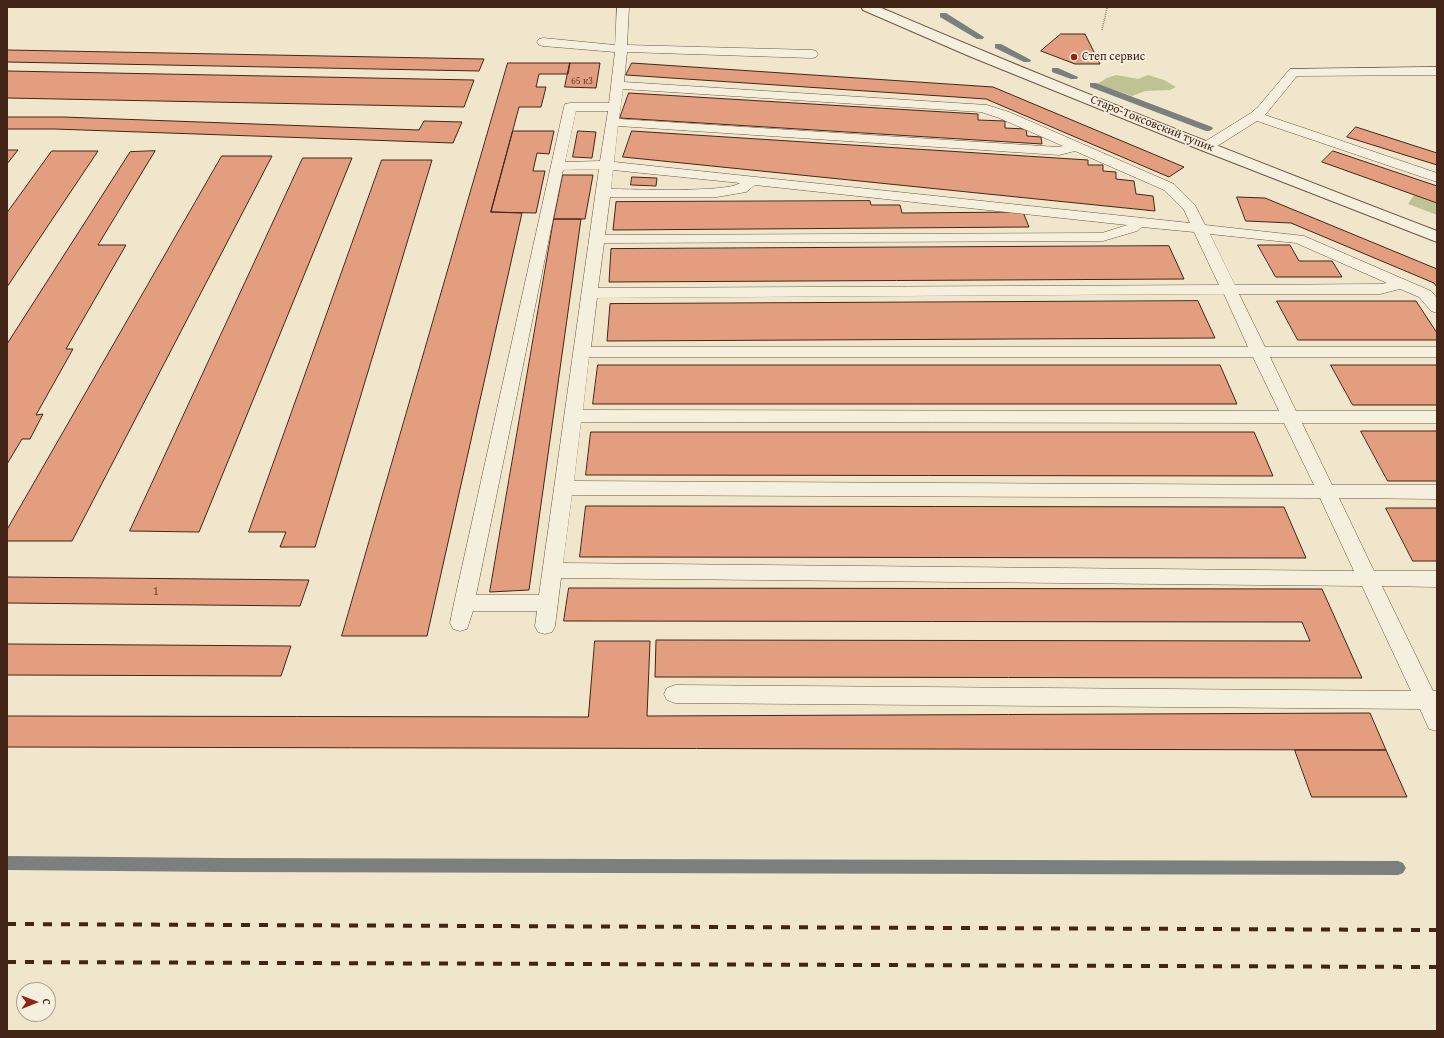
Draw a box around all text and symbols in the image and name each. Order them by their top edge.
place label: Степ сервис [1082,50,1145,64]
marker: Степ сервис [1069,52,1079,62]
house number: 65 к3 [571,75,593,87]
street label: Старо-Токсовский тупик [1088,93,1216,155]
house number: 1 [153,585,159,599]
north arrow [16,982,56,1022]
text: С [39,999,55,1005]

